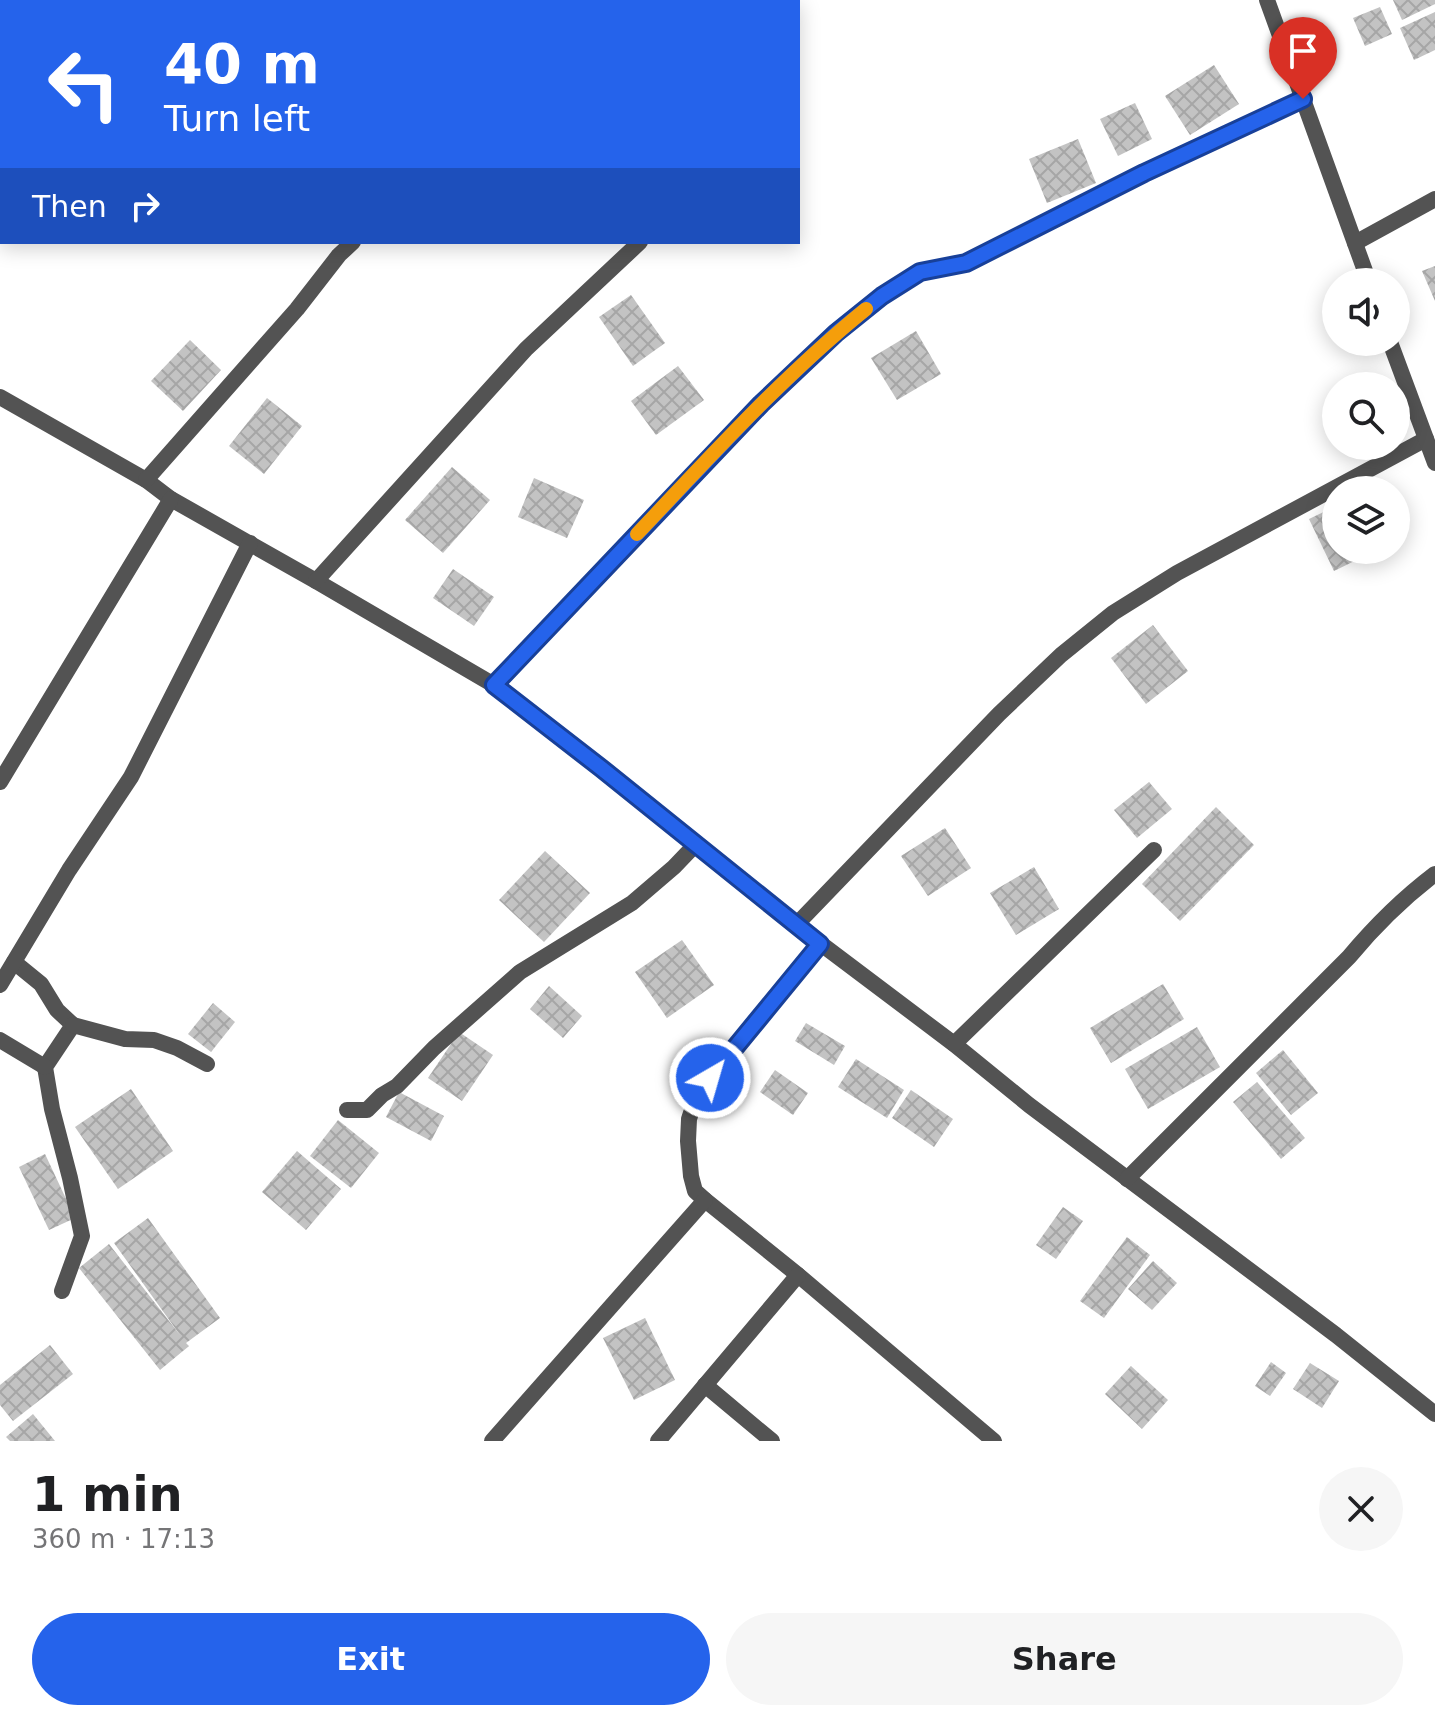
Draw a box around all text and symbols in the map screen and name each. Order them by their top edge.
pin [1269,17,1337,99]
icon: arrive [1281,29,1325,73]
text: 40 m [164,31,320,96]
icon: left [32,32,136,136]
text: Turn left [164,98,310,139]
icon: right [123,184,167,228]
text: Then [32,189,107,224]
map controls [1322,268,1410,564]
button: sound [1322,268,1410,356]
button: search [1322,372,1410,460]
button: layers [1322,476,1410,564]
position arrow [668,1036,752,1120]
text: 1 min [32,1466,183,1522]
button: close [1319,1467,1403,1551]
text: 360 m · 17:13 [32,1524,215,1554]
button: Exit [32,1613,710,1705]
button: Share [726,1613,1403,1705]

